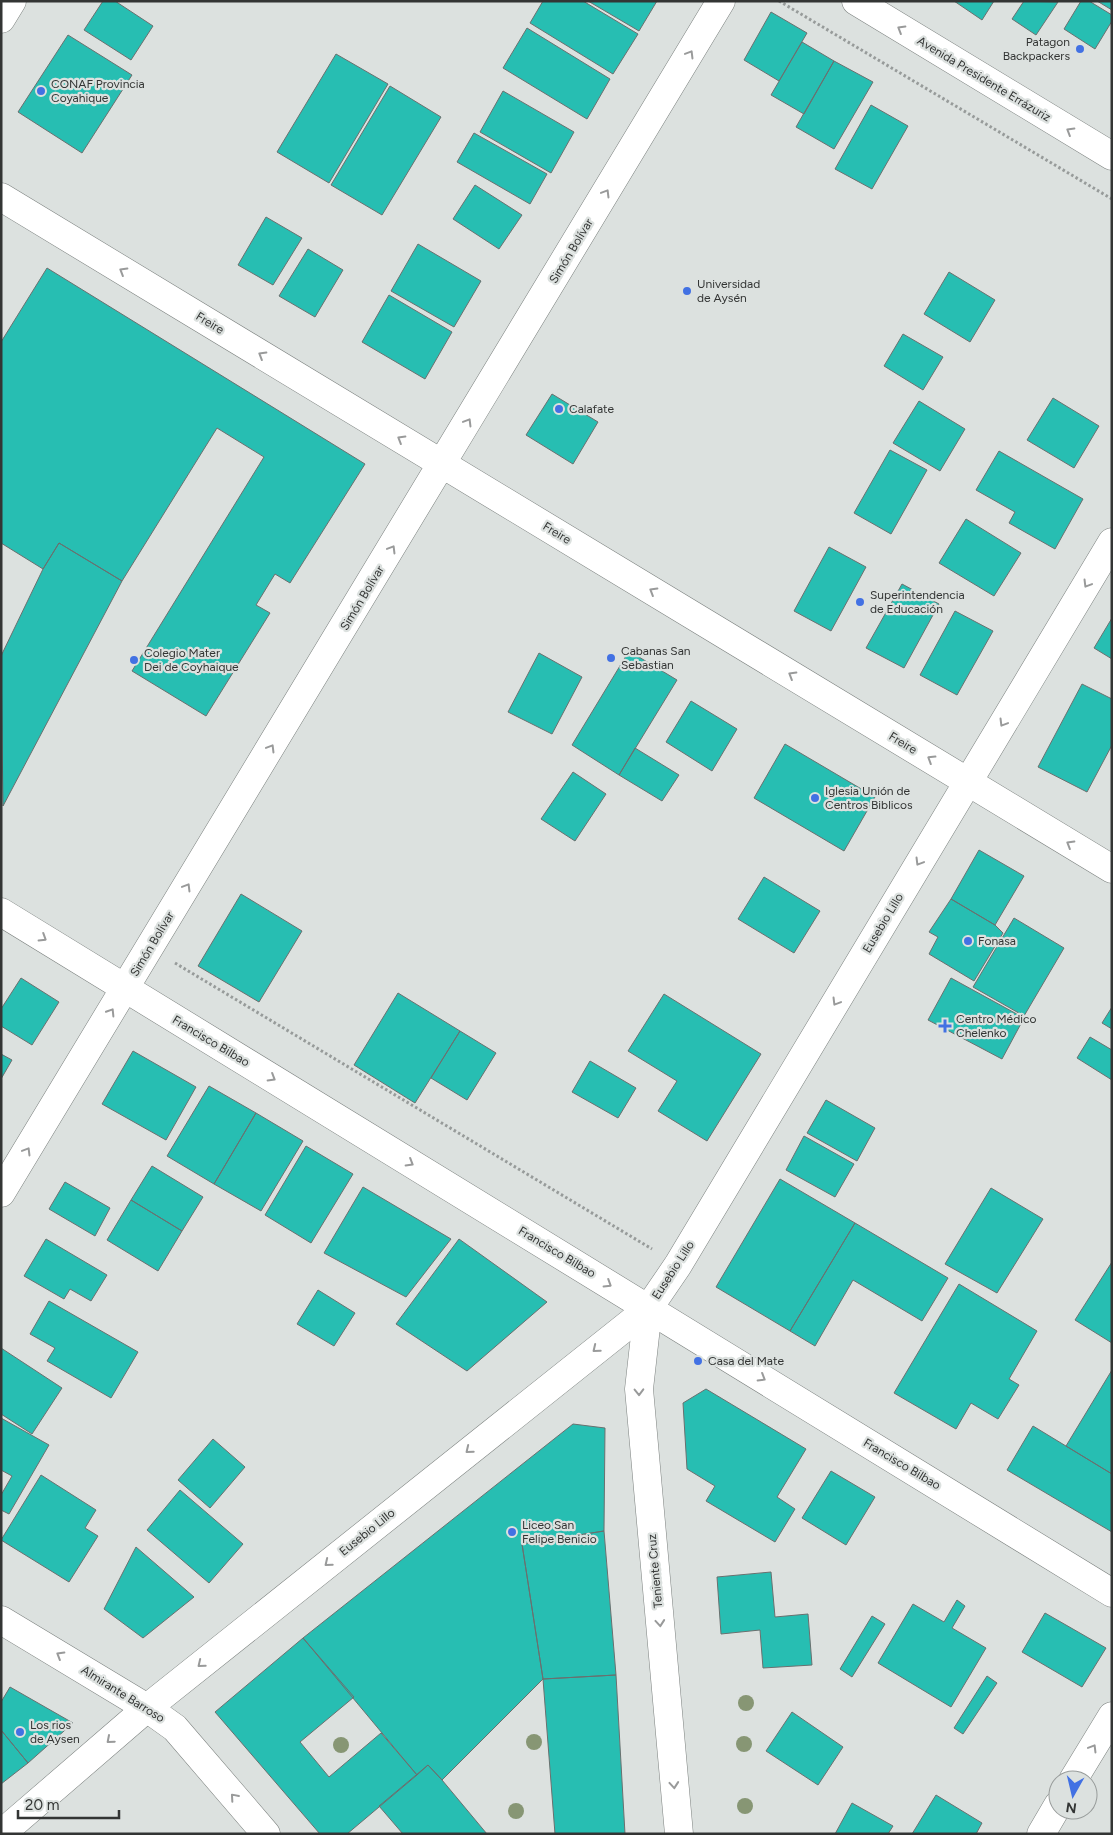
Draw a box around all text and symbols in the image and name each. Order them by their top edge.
one-way arrow [898,25,907,35]
street label: Avenida Presidente Errázuriz [915,34,1053,124]
place label: Patagon Backpackers [1003,35,1070,63]
marker: Patagon Backpackers [1074,43,1086,55]
one-way arrow [683,50,693,59]
place label: CONAF Provincia Coyahique [51,77,145,105]
marker: CONAF Provincia Coyahique [35,85,47,97]
one-way arrow [1067,128,1076,137]
one-way arrow [600,190,610,199]
street label: Simón Bolívar [546,216,596,286]
one-way arrow [120,268,129,277]
place label: Universidad de Aysén [697,277,760,305]
marker: Universidad de Aysén [681,285,693,297]
street label: Freire [193,309,227,337]
one-way arrow [259,352,268,362]
place label: Calafate [569,402,615,416]
marker: Calafate [553,403,565,415]
one-way arrow [462,419,472,428]
one-way arrow [398,436,407,446]
street label: Freire [540,519,574,547]
one-way arrow [385,546,395,555]
street label: Simón Bolívar [337,563,387,633]
one-way arrow [1083,578,1093,587]
one-way arrow [649,588,658,598]
place label: Superintendencia de Educación [870,588,965,616]
marker: Superintendencia de Educación [854,596,866,608]
place label: Cabanas San Sebastian [621,644,691,672]
place label: Colegio Mater Dei de Coyhaique [144,646,239,674]
marker: Cabanas San Sebastian [605,652,617,664]
marker: Colegio Mater Dei de Coyhaique [128,654,140,666]
one-way arrow [789,672,798,682]
one-way arrow [1000,717,1010,726]
street label: Freire [886,729,920,757]
one-way arrow [265,745,275,754]
one-way arrow [928,756,937,766]
place label: Iglesia Unión de Centros Biblicos [825,784,913,812]
marker: Iglesia Unión de Centros Biblicos [809,792,821,804]
one-way arrow [1067,840,1076,850]
one-way arrow [916,857,926,866]
one-way arrow [180,884,190,893]
street label: Eusebio Lillo [860,891,906,955]
street label: Simón Bolívar [127,909,177,979]
one-way arrow [37,931,46,941]
place label: Fonasa [978,934,1016,948]
marker: Fonasa [962,935,974,947]
one-way arrow [832,996,842,1005]
one-way arrow [104,1009,114,1018]
street label: Francisco Bilbao [170,1012,252,1070]
place label: Centro Médico Chelenko [956,1012,1036,1040]
marker: Centro Médico Chelenko [938,1019,952,1033]
one-way arrow [266,1071,275,1081]
one-way arrow [20,1148,30,1157]
one-way arrow [405,1156,414,1166]
street label: Francisco Bilbao [516,1223,598,1281]
street label: Eusebio Lillo [649,1238,697,1302]
one-way arrow [603,1278,612,1287]
one-way arrow [593,1343,602,1351]
place label: Casa del Mate [708,1354,784,1368]
marker: Casa del Mate [692,1355,704,1367]
one-way arrow [756,1372,765,1382]
one-way arrow [634,1388,645,1396]
street label: Francisco Bilbao [861,1435,943,1493]
one-way arrow [466,1445,475,1453]
street label: Eusebio Lillo [337,1505,397,1559]
place label: Liceo San Felipe Benicio [522,1518,597,1546]
marker: Liceo San Felipe Benicio [506,1526,518,1538]
street label: Teniente Cruz [645,1533,665,1609]
one-way arrow [325,1557,334,1565]
one-way arrow [654,1620,665,1628]
one-way arrow [57,1652,66,1662]
one-way arrow [198,1659,207,1667]
street label: Almirante Barroso [79,1663,167,1725]
place label: Los rios de Aysen [30,1718,80,1746]
marker: Los rios de Aysen [14,1726,26,1738]
one-way arrow [107,1734,116,1743]
one-way arrow [1086,1745,1096,1754]
north arrow [1048,1770,1098,1820]
one-way arrow [669,1781,680,1789]
scale bar [18,1788,119,1820]
one-way arrow [231,1793,240,1802]
text: 20 m [25,1796,59,1814]
text: N [1065,1798,1078,1817]

